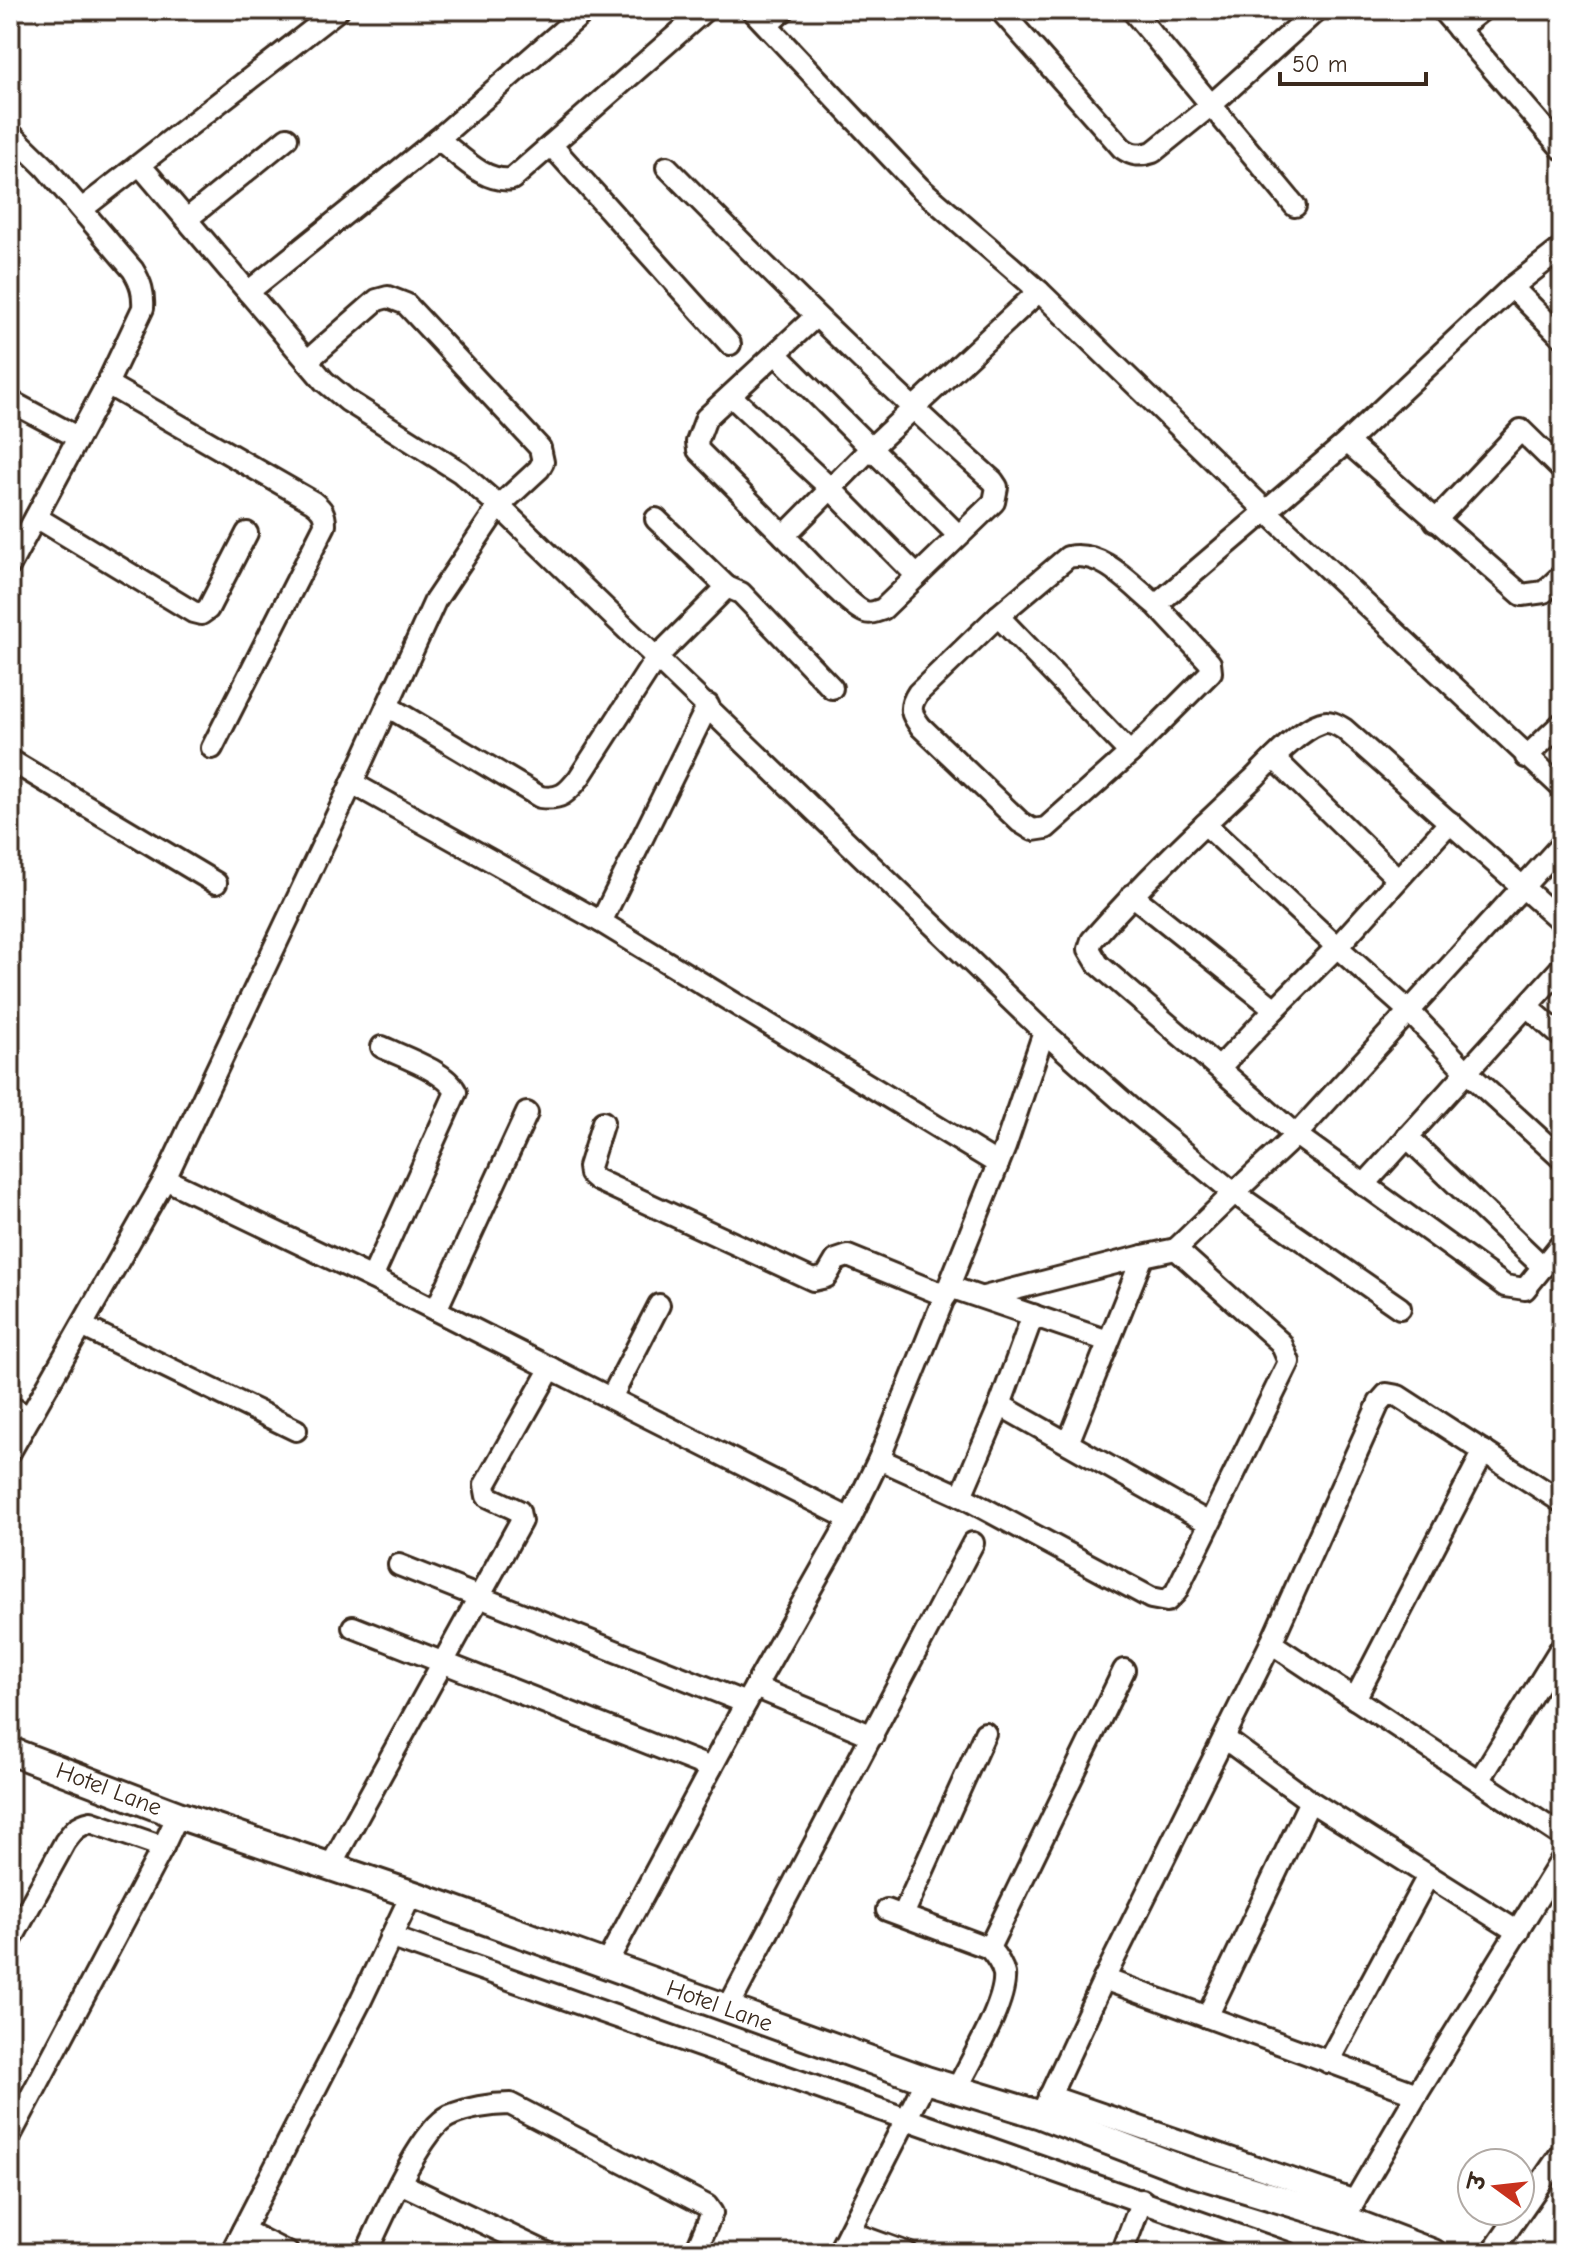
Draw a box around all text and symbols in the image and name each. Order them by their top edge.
scale bar [1280,36,1426,86]
text: 50 m [1292,50,1348,78]
street label: Hotel Lane [52,1756,166,1822]
street label: Hotel Lane [663,1973,776,2037]
north arrow [1456,2147,1536,2227]
text: उ [1463,2169,1493,2194]

